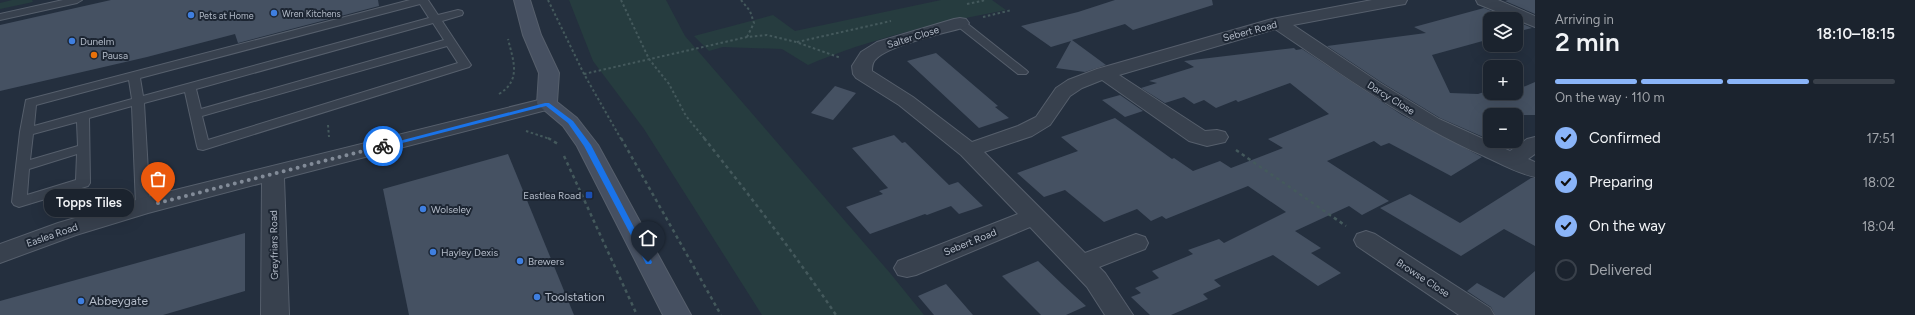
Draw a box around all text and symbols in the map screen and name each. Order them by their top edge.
marker: Wren Kitchens [269,8,279,18]
place label: Wren Kitchens [282,8,341,19]
marker: Pets at Home [186,10,196,20]
place label: Pets at Home [199,10,254,21]
map controls [1483,12,1523,148]
button: layers [1483,12,1523,52]
text: Arriving in [1555,12,1614,27]
street label: Sebert Road [1221,17,1279,44]
street label: Salter Close [885,23,941,51]
text: 18:10–18:15 [1816,25,1895,43]
text: 2 min [1555,26,1620,58]
place label: Dunelm [80,35,114,48]
marker: Dunelm [67,36,77,46]
place label: Pausa [102,49,128,62]
marker: Pausa [89,50,99,60]
button: + [1483,60,1523,100]
street label: Darcy Close [1365,78,1418,118]
text: On the way · 110 m [1555,90,1665,105]
button: − [1483,108,1523,148]
courier [363,126,403,166]
icon: check [1555,127,1577,149]
text: Confirmed [1589,129,1661,147]
text: 17:51 [1867,131,1895,146]
icon: bike [372,135,394,157]
pin [141,162,175,203]
icon: bag [147,168,169,190]
icon: check [1555,171,1577,193]
text: Preparing [1589,173,1653,191]
text: 18:02 [1863,175,1895,190]
callout: Topps Tiles [44,189,134,217]
place label: Eastlea Road [523,189,581,202]
marker: Eastlea Road [584,190,594,200]
text: Topps Tiles [56,195,122,210]
place label: Wolseley [431,203,472,216]
marker: Wolseley [418,204,428,214]
street label: Greyfriars Road [267,210,281,280]
icon: check [1555,215,1577,237]
text: On the way [1589,217,1666,235]
text: 18:04 [1862,219,1895,234]
street label: Easlea Road [24,220,80,250]
pin [631,221,665,262]
street label: Sebert Road [942,226,998,258]
icon: home [637,227,659,249]
place label: Hayley Dexis [441,246,498,259]
marker: Hayley Dexis [428,247,438,257]
place label: Brewers [528,255,564,268]
marker: Brewers [515,256,525,266]
street label: Browse Close [1394,256,1453,300]
text: Delivered [1589,261,1652,279]
place label: Toolstation [545,290,605,304]
marker: Toolstation [532,292,542,302]
place label: Abbeygate [89,294,148,308]
marker: Abbeygate [76,296,86,306]

